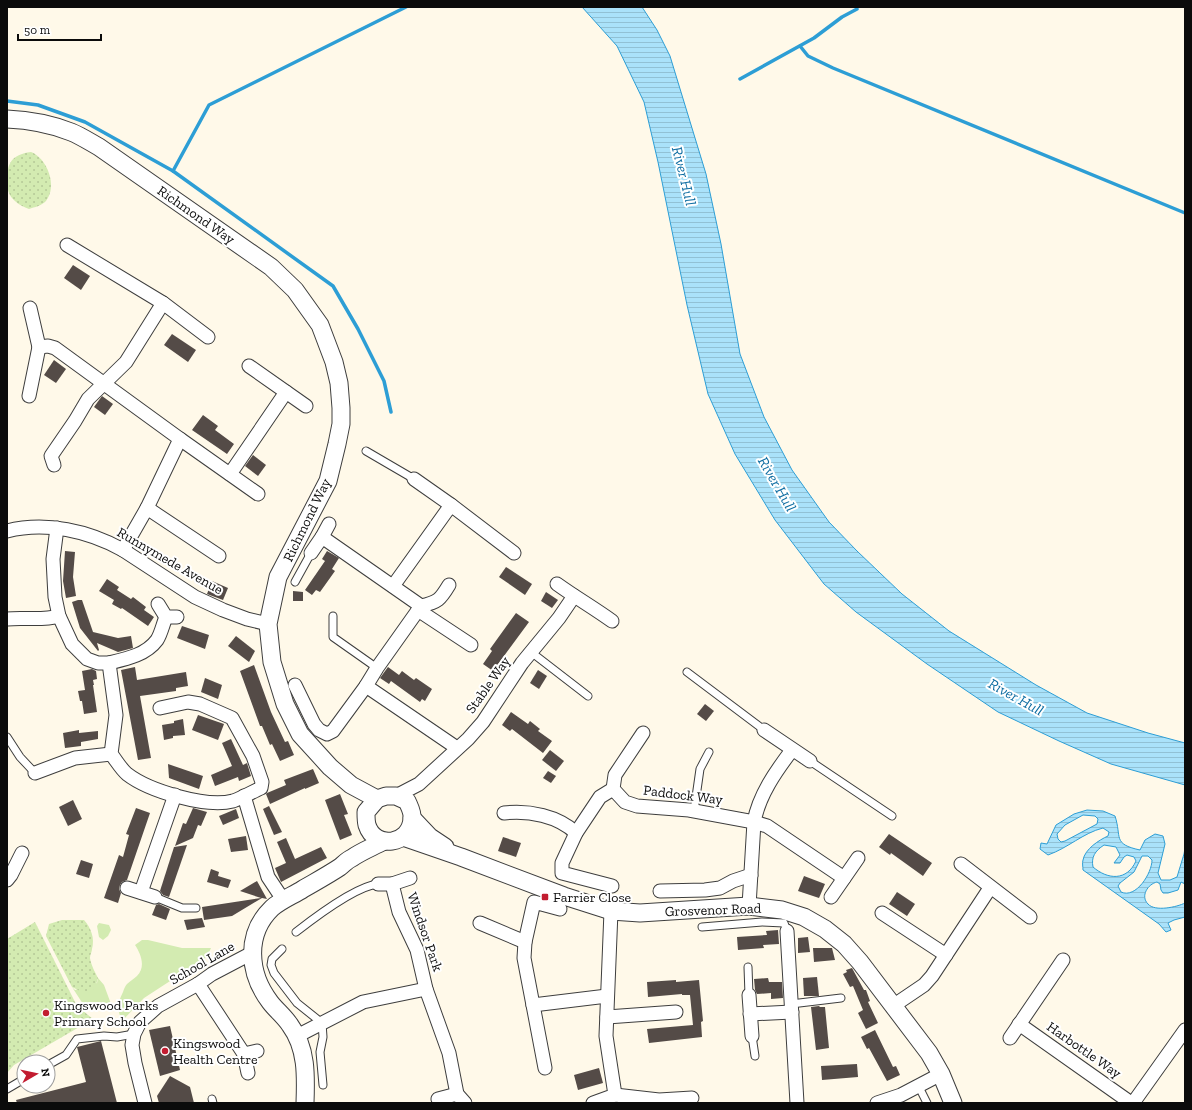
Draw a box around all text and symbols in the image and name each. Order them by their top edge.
scale bar [18,16,101,42]
text: 50 m [24,23,51,37]
water label: River Hull [668,145,700,207]
street label: Richmond Way [154,182,239,248]
water label: River Hull [754,453,800,515]
street label: Richmond Way [279,475,335,564]
street label: Runnymede Avenue [114,524,226,598]
street label: Stable Way [462,652,514,717]
water label: River Hull [985,675,1047,719]
street label: Paddock Way [642,782,724,808]
place label: Farrier Close [553,889,632,906]
street label: Windsor Park [404,890,447,974]
marker: Farrier Close [540,892,550,902]
street label: Grosvenor Road [664,900,762,920]
street label: School Lane [167,937,238,988]
place label: Kingswood Parks Primary School [54,997,158,1030]
marker: Kingswood Parks Primary School [41,1008,51,1018]
street label: Harbottle Way [1043,1018,1125,1082]
place label: Kingswood Health Centre [173,1035,258,1068]
marker: Kingswood Health Centre [160,1046,170,1056]
north arrow [16,1054,56,1094]
text: N [38,1067,53,1078]

